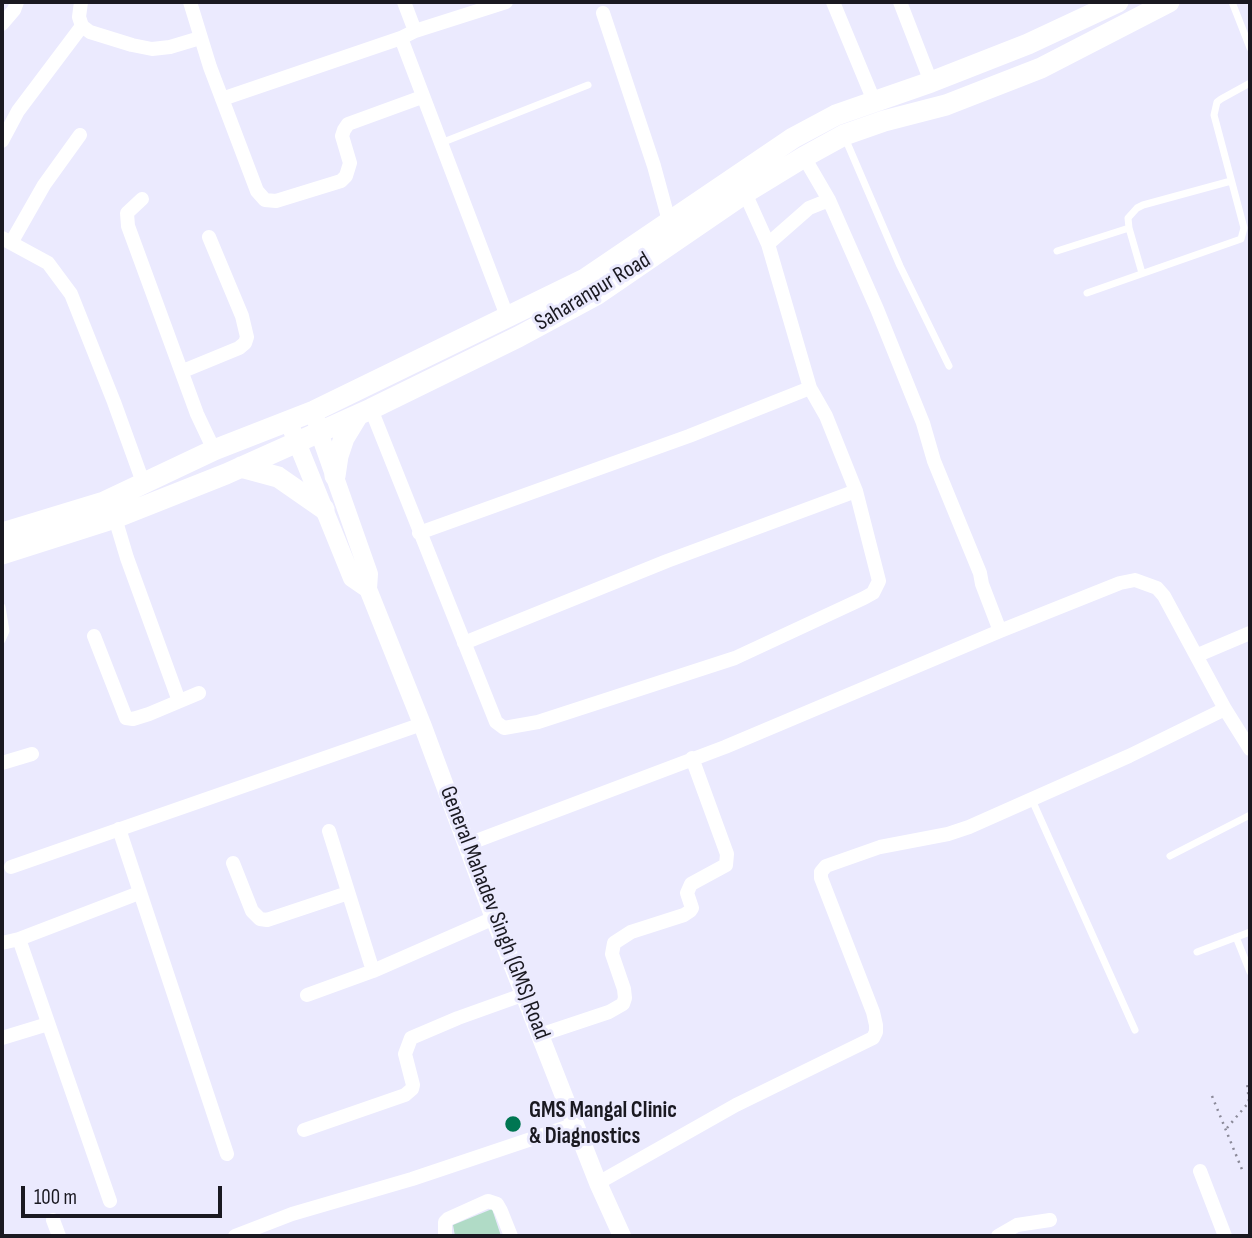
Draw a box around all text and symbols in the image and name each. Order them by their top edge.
street label: Saharanpur Road [530,247,656,337]
street label: General Mahadev Singh (GMS) Road [433,783,555,1043]
place label: GMS Mangal Clinic & Diagnostics [529,1097,677,1151]
marker: GMS Mangal Clinic & Diagnostics [503,1114,523,1134]
scale bar [24,1172,226,1216]
text: 100 m [34,1185,77,1210]

